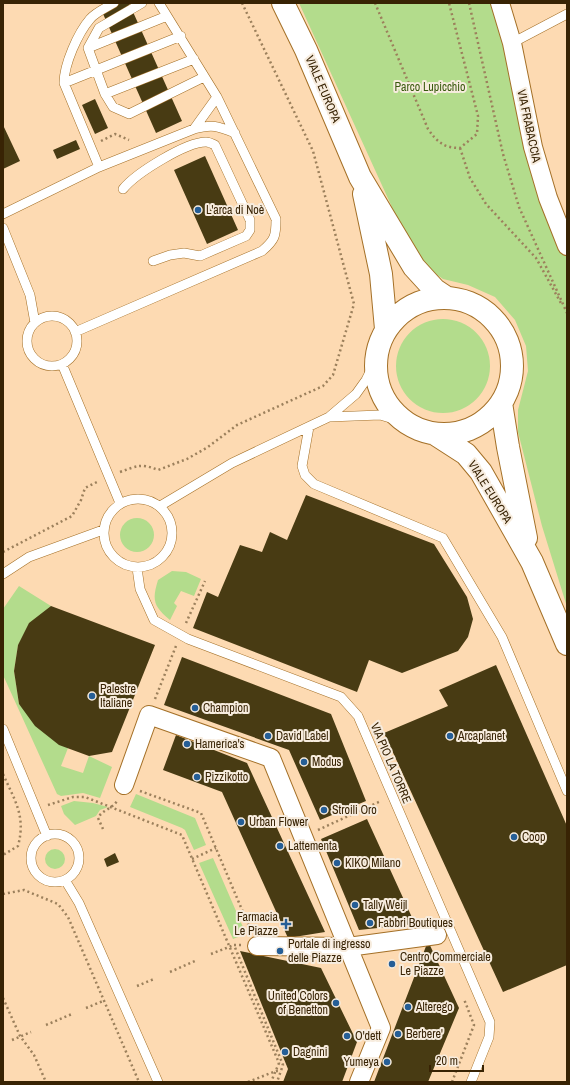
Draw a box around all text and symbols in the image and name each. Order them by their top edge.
street label: VIALE EUROPA [302,53,344,125]
park label: Parco Lupicchio [394,79,466,95]
street label: VIA FRABACCIA [513,88,545,164]
place label: L'arca di Noè [206,202,264,218]
marker: L'arca di Noè [193,205,203,215]
street label: VIALE EUROPA [464,457,516,527]
place label: Palestre Italiane [100,681,136,711]
marker: Palestre Italiane [87,691,97,701]
place label: Champion [203,700,248,716]
marker: Champion [190,703,200,713]
street label: VIA PIO LA TORRE [367,720,415,806]
place label: David Label [276,728,329,744]
place label: Arcaplanet [457,728,505,744]
marker: David Label [263,731,273,741]
marker: Arcaplanet [445,731,455,741]
place label: Hamerica's [195,736,245,752]
marker: Hamerica's [182,739,192,749]
place label: Modus [312,754,342,770]
marker: Modus [299,757,309,767]
place label: Pizzikotto [205,769,248,785]
marker: Pizzikotto [192,772,202,782]
place label: Stroili Oro [332,802,377,818]
marker: Stroili Oro [319,805,329,815]
place label: Urban Flower [249,814,309,830]
marker: Urban Flower [236,817,246,827]
place label: Coop [522,829,546,845]
marker: Coop [509,832,519,842]
place label: Lattementa [288,838,338,854]
marker: Lattementa [275,841,285,851]
place label: KIKO Milano [345,855,401,871]
marker: KIKO Milano [332,858,342,868]
place label: Tally Weijl [363,897,407,913]
marker: Tally Weijl [350,900,360,910]
place label: Farmacia Le Piazze [234,909,279,939]
place label: Fabbri Boutiques [378,915,453,931]
marker: Fabbri Boutiques [365,918,375,928]
marker: Farmacia Le Piazze [281,919,291,929]
place label: Portale di ingresso delle Piazze [288,936,371,966]
marker: Portale di ingresso delle Piazze [275,946,285,956]
place label: Centro Commerciale Le Piazze [400,949,491,979]
marker: Centro Commerciale Le Piazze [387,959,397,969]
place label: United Colors of Benetton [268,988,328,1018]
marker: United Colors of Benetton [331,998,341,1008]
place label: Alterego [415,999,453,1015]
marker: Alterego [403,1002,413,1012]
place label: Berbere' [406,1026,443,1042]
place label: O'dett [355,1028,381,1044]
marker: Berbere' [393,1029,403,1039]
marker: O'dett [342,1031,352,1041]
place label: Dagnini [293,1044,327,1060]
marker: Dagnini [280,1047,290,1057]
scale bar [430,1047,483,1073]
text: 20 m [436,1053,458,1069]
place label: Yumeya [343,1054,380,1070]
marker: Yumeya [382,1057,392,1067]

